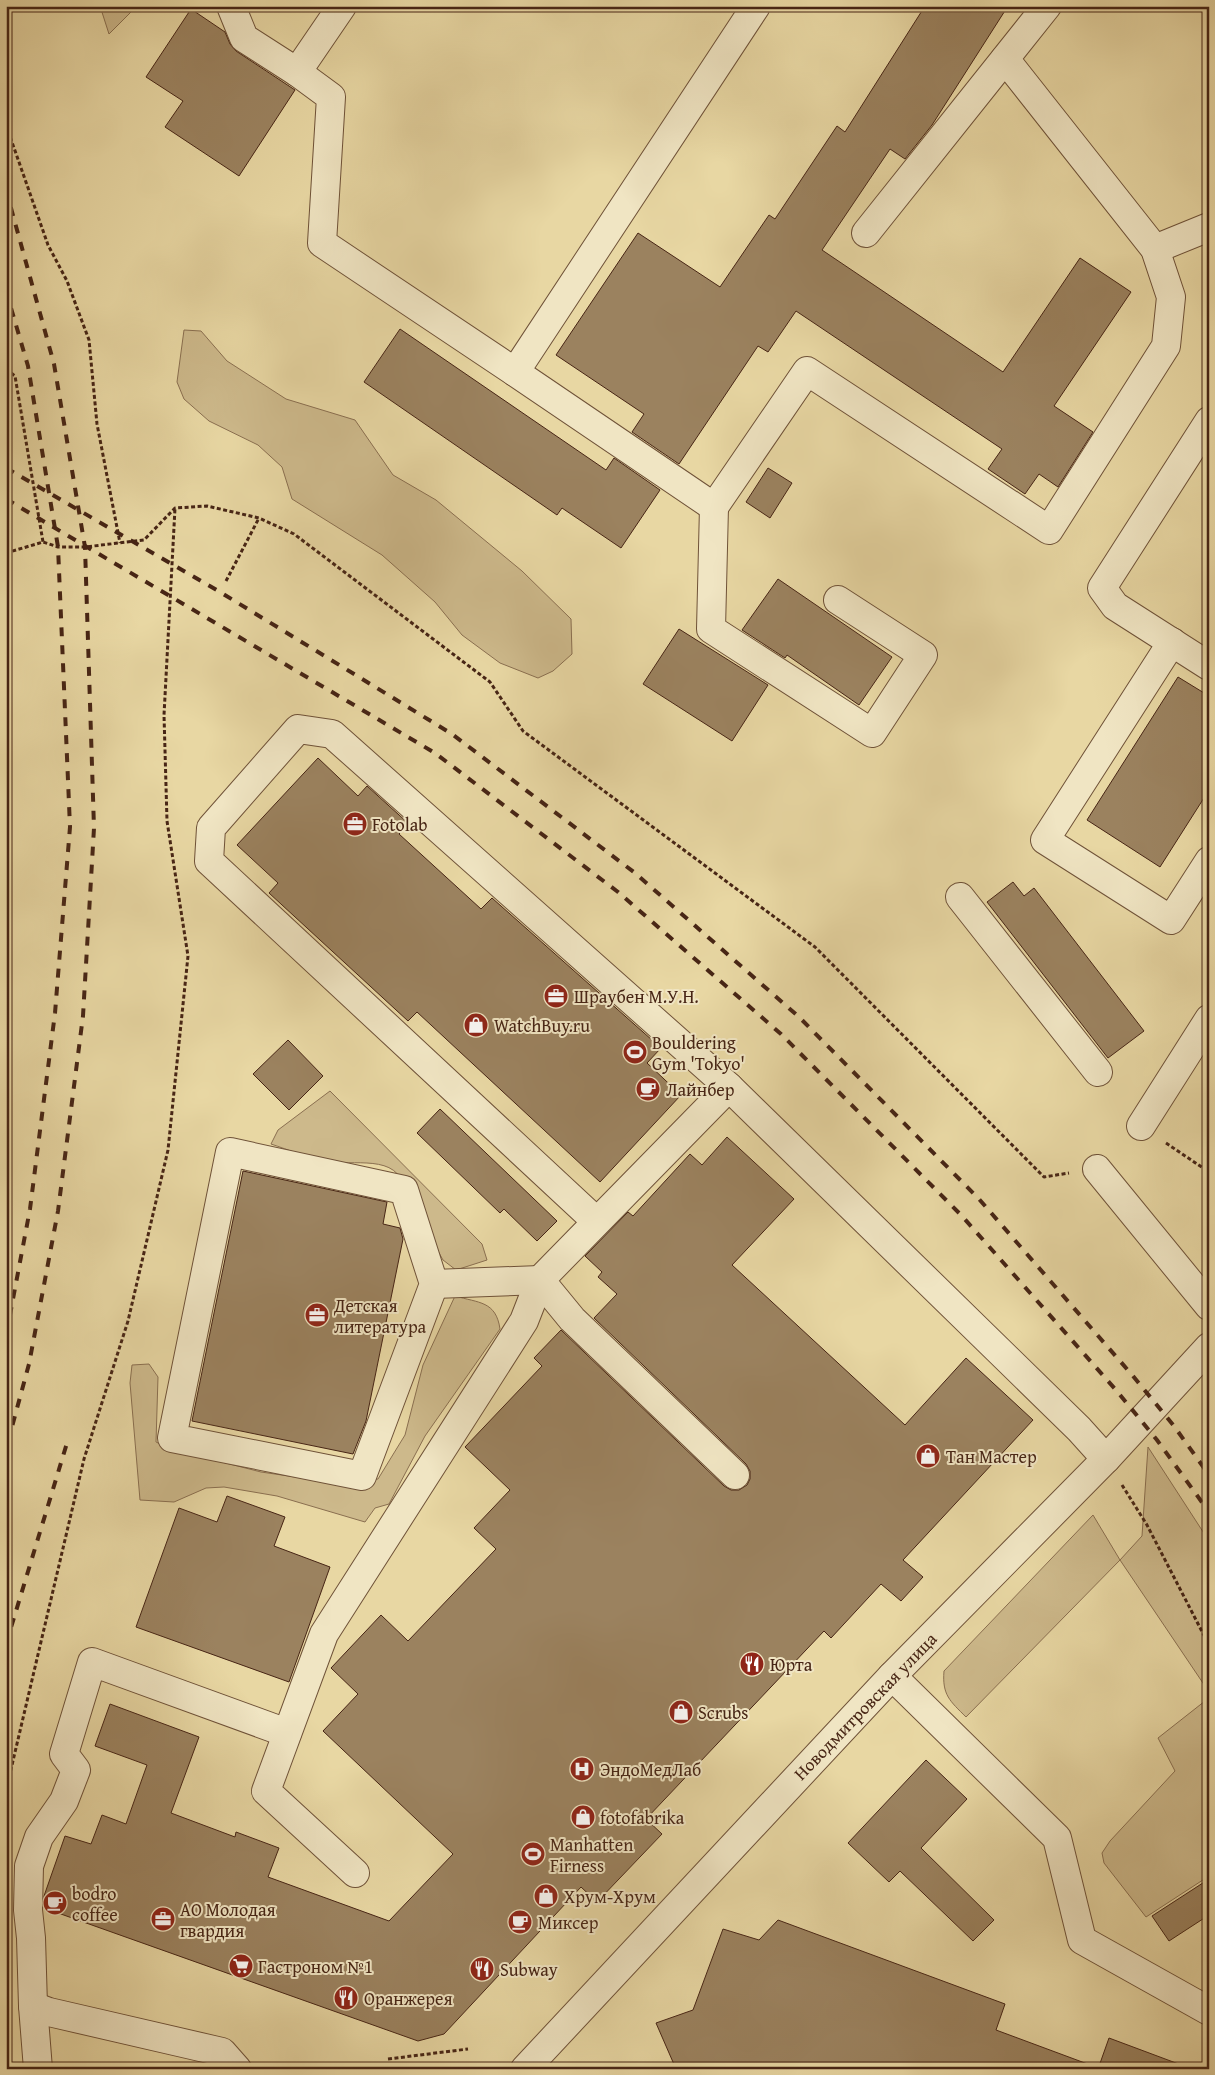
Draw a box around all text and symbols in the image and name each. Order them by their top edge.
office icon: Fotolab [342,811,368,837]
place label: Fotolab [372,811,428,838]
office icon: Шраубен М.У.Н. [543,983,569,1009]
place label: Шраубен М.У.Н. [574,983,699,1010]
shop icon: WatchBuy.ru [463,1012,489,1038]
place label: WatchBuy.ru [494,1012,590,1039]
place label: Bouldering Gym 'Tokyo' [652,1029,745,1077]
sports icon: Bouldering Gym 'Tokyo' [622,1039,648,1065]
cafe icon: Лайнбер [635,1076,661,1102]
place label: Лайнбер [666,1076,735,1103]
place label: Детская литература [333,1292,427,1340]
office icon: Детская литература [304,1302,330,1328]
shop icon: Тан Мастер [915,1443,941,1469]
place label: Тан Мастер [946,1443,1037,1470]
street label: Новодмитровская улица [787,1626,943,1786]
restaurant icon: Юрта [739,1651,765,1677]
place label: Юрта [770,1651,813,1678]
shop icon: Scrubs [668,1699,694,1725]
place label: Scrubs [698,1699,748,1726]
hospital icon: ЭндоМедЛаб [569,1756,595,1782]
place label: ЭндоМедЛаб [600,1756,701,1783]
shop icon: fotofabrika [570,1804,596,1830]
place label: fotofabrika [600,1804,685,1831]
place label: Manhatten Firness [550,1831,633,1879]
sports icon: Manhatten Firness [520,1841,546,1867]
place label: bodro coffee [72,1880,118,1928]
shop icon: Хрум-Хрум [533,1883,559,1909]
place label: Хрум-Хрум [564,1883,656,1910]
cafe icon: bodro coffee [42,1890,68,1916]
place label: АО Молодая гвардия [180,1896,276,1944]
office icon: АО Молодая гвардия [150,1906,176,1932]
cafe icon: Миксер [507,1909,533,1935]
place label: Миксер [538,1909,599,1936]
supermarket icon: Гастроном №1 [228,1953,254,1979]
place label: Гастроном №1 [258,1953,373,1980]
restaurant icon: Subway [469,1956,495,1982]
place label: Subway [500,1956,558,1983]
restaurant icon: Оранжерея [333,1985,359,2011]
place label: Оранжерея [364,1985,453,2012]

